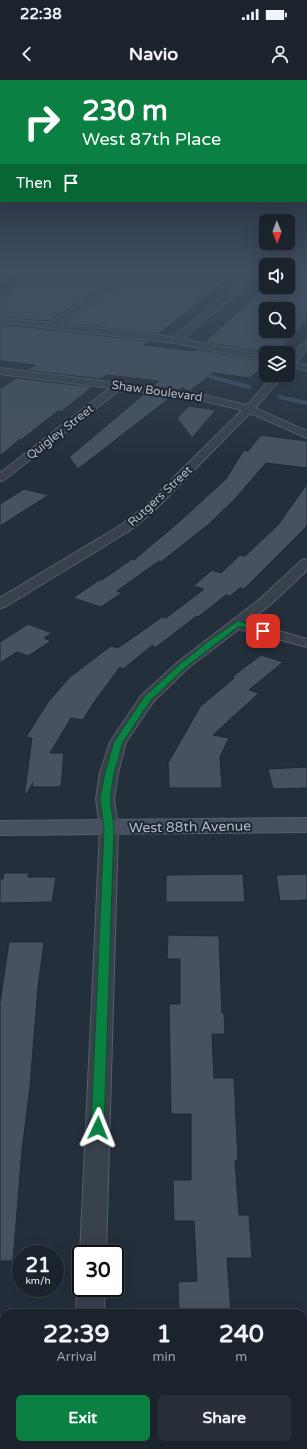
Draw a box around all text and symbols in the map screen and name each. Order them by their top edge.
text: 22:38 [20,5,62,23]
icon: back [16,43,38,65]
text: Navio [129,43,178,65]
icon: person [269,43,291,65]
text: 230 m [82,94,168,128]
icon: right [16,96,68,148]
text: West 87th Place [82,128,221,150]
icon: arrive [60,172,82,194]
text: Then [16,174,52,192]
north arrow [259,214,295,250]
map controls [259,214,295,382]
button: sound [259,258,295,294]
button: search [259,302,295,338]
button: layers [259,346,295,382]
street label: Shaw Boulevard [111,378,203,404]
street label: Quigley Street [24,401,97,462]
street label: Rutgers Street [125,462,195,529]
pin [246,614,280,648]
icon: arrive [252,620,274,642]
street label: West 88th Avenue [129,817,251,837]
position arrow [77,1107,119,1149]
speed limit sign: 30 [72,1245,124,1297]
text: 21 [25,1254,51,1278]
text: km/h [25,1275,51,1287]
text: 22:39 [43,1320,110,1349]
text: 1 [157,1320,172,1349]
text: 240 [219,1320,264,1349]
text: Arrival [56,1349,96,1365]
text: min [153,1349,176,1365]
text: m [235,1349,247,1365]
button: Exit [16,1395,150,1441]
button: Share [158,1395,291,1441]

